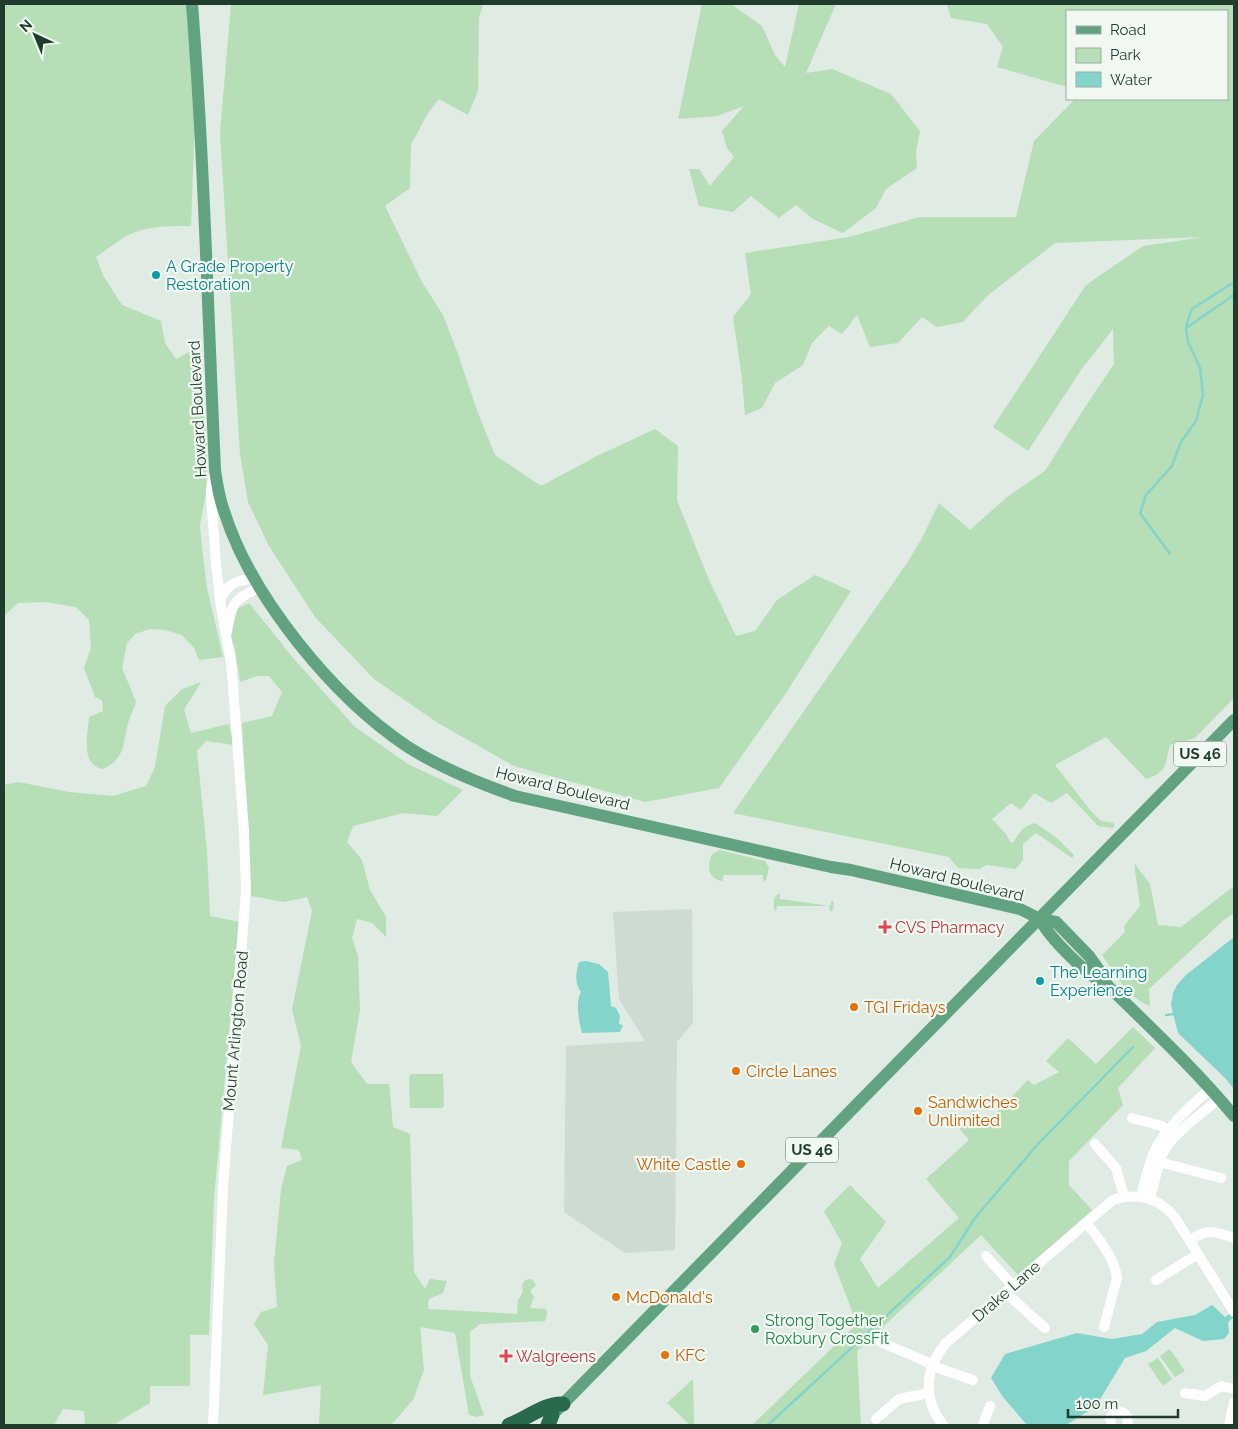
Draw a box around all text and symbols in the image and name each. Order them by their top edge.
north arrow [10,10,60,60]
legend [1066,10,1228,100]
text: N [17,16,35,35]
text: Road [1110,21,1146,39]
text: Park [1110,46,1141,64]
text: Water [1110,71,1153,89]
place label: A Grade Property Restoration [166,257,294,294]
marker: A Grade Property Restoration [150,269,162,281]
street label: Howard Boulevard [184,340,211,478]
road number: US 46 [1174,742,1226,766]
street label: Howard Boulevard [494,763,632,814]
street label: Howard Boulevard [888,854,1026,905]
place label: CVS Pharmacy [895,918,1005,937]
marker: CVS Pharmacy [879,921,891,933]
street label: Mount Arlington Road [219,950,252,1112]
place label: The Learning Experience [1050,963,1147,1000]
marker: The Learning Experience [1034,975,1046,987]
place label: TGI Fridays [864,998,946,1017]
marker: TGI Fridays [848,1001,860,1013]
place label: Circle Lanes [746,1062,837,1081]
marker: Circle Lanes [730,1065,742,1077]
place label: Sandwiches Unlimited [928,1093,1018,1130]
marker: Sandwiches Unlimited [912,1105,924,1117]
road number: US 46 [786,1138,838,1162]
place label: White Castle [636,1155,731,1174]
marker: White Castle [735,1158,747,1170]
street label: Drake Lane [968,1257,1044,1326]
place label: McDonald's [626,1288,713,1307]
marker: McDonald's [610,1291,622,1303]
place label: Strong Together Roxbury CrossFit [765,1311,890,1348]
marker: Strong Together Roxbury CrossFit [749,1323,761,1335]
place label: KFC [675,1346,705,1365]
place label: Walgreens [516,1347,596,1366]
marker: KFC [659,1349,671,1361]
marker: Walgreens [500,1350,512,1362]
scale bar [1068,1386,1178,1418]
text: 100 m [1076,1395,1118,1413]

